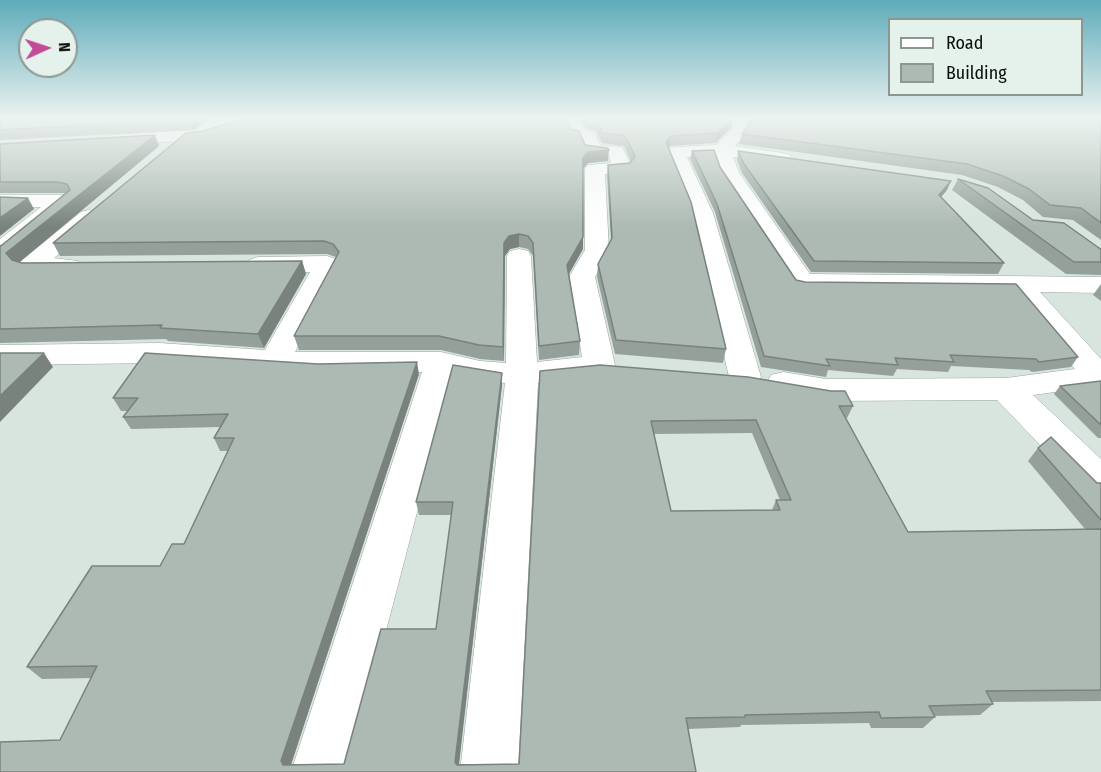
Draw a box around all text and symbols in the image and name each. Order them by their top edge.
north arrow [18,18,78,78]
legend [888,18,1083,96]
text: Road [946,32,983,54]
text: N [55,42,74,52]
text: Building [946,62,1007,84]

